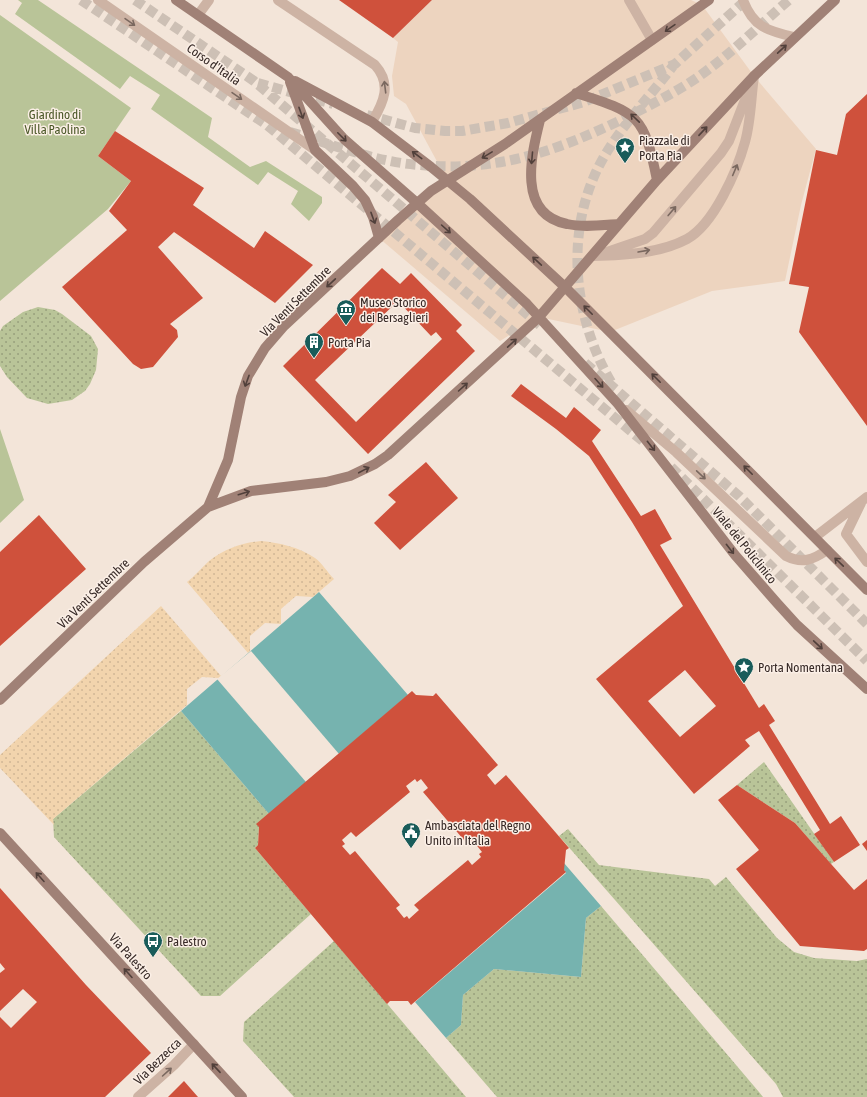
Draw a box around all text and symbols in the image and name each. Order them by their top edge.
one-way arrow [124,18,135,26]
one-way arrow [665,24,676,32]
street label: Corso d'Italia [184,40,243,88]
one-way arrow [777,44,787,53]
one-way arrow [381,81,389,94]
one-way arrow [231,92,242,100]
park label: Giardino di Villa Paolina [24,107,86,137]
one-way arrow [298,107,306,119]
one-way arrow [630,114,640,123]
one-way arrow [698,126,707,136]
one-way arrow [337,132,347,142]
place label: Piazzale di Porta Pia [639,133,690,163]
place icon: Piazzale di Porta Pia [614,136,636,164]
one-way arrow [411,151,422,160]
one-way arrow [482,151,493,159]
one-way arrow [529,151,536,164]
one-way arrow [732,164,739,176]
one-way arrow [668,206,677,217]
one-way arrow [370,212,377,225]
one-way arrow [441,224,451,234]
one-way arrow [637,247,650,255]
one-way arrow [532,256,542,266]
street label: Via Venti Settembre [257,263,334,340]
one-way arrow [326,278,336,287]
place label: Museo Storico dei Bersaglieri [360,295,428,325]
museum icon: Museo Storico dei Bersaglieri [335,298,357,326]
one-way arrow [583,305,593,315]
building icon: Porta Pia [303,331,325,359]
place label: Porta Pia [328,335,371,350]
one-way arrow [507,338,517,348]
one-way arrow [651,373,661,383]
one-way arrow [242,374,250,386]
one-way arrow [595,378,604,388]
one-way arrow [458,383,468,392]
one-way arrow [646,440,655,451]
one-way arrow [743,465,753,475]
one-way arrow [357,466,369,474]
one-way arrow [696,470,706,480]
one-way arrow [238,489,251,496]
street label: Viale del Policlinico [709,504,780,587]
one-way arrow [726,543,735,554]
street label: Via Venti Settembre [54,555,132,631]
one-way arrow [834,557,844,567]
one-way arrow [813,640,823,649]
place icon: Porta Nomentana [733,656,755,684]
place label: Porta Nomentana [758,660,843,675]
place label: Ambasciata del Regno Unito in Italia [425,818,531,848]
public building icon: Ambasciata del Regno Unito in Italia [400,821,422,849]
one-way arrow [35,872,45,882]
street label: Via Palestro [106,930,155,982]
bus stop icon: Palestro [142,930,164,958]
place label: Palestro [167,934,207,949]
one-way arrow [124,968,133,978]
street label: Via Bezzecca [131,1035,184,1088]
one-way arrow [212,1064,221,1074]
one-way arrow [162,1067,172,1076]

